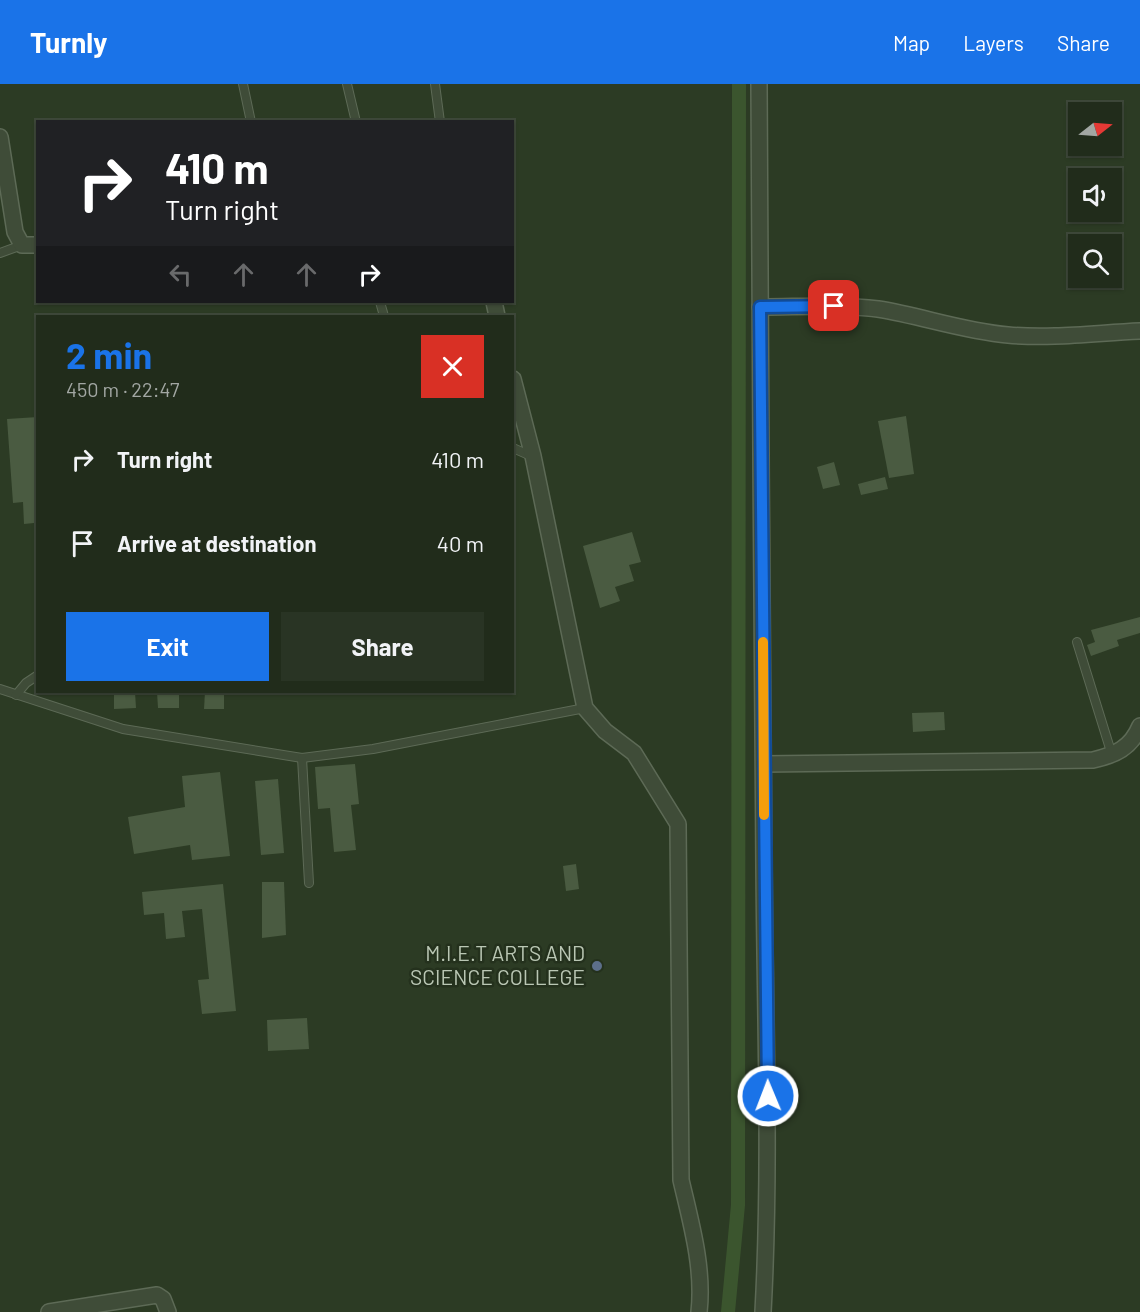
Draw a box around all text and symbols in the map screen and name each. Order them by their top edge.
text: Turnly [30,25,107,59]
text: Map [893,30,930,55]
text: Layers [963,30,1024,55]
text: Share [1057,30,1110,55]
north arrow [1068,102,1122,156]
map controls [1068,102,1122,288]
text: 410 m [165,142,269,192]
icon: right [66,144,144,222]
button: sound [1068,168,1122,222]
text: Turn right [165,193,279,225]
button: search [1068,234,1122,288]
icon: left [164,258,197,291]
icon: ahead [227,258,260,291]
icon: ahead [290,258,323,291]
icon: right [353,258,386,291]
pin [808,280,859,331]
icon: arrive [817,289,850,322]
text: 2 min [66,333,152,376]
button: close [421,335,484,398]
text: 450 m · 22:47 [66,377,179,401]
icon: right [66,443,99,476]
text: Turn right [117,446,212,472]
text: 410 m [431,446,484,472]
icon: arrive [66,527,99,560]
text: Arrive at destination [117,530,316,556]
text: 40 m [437,530,484,556]
button: Exit [66,612,269,681]
button: Share [281,612,484,681]
place label: M.I.E.T ARTS AND SCIENCE COLLEGE [410,940,585,989]
marker: M.I.E.T ARTS AND SCIENCE COLLEGE [590,959,604,973]
position arrow [736,1064,800,1128]

